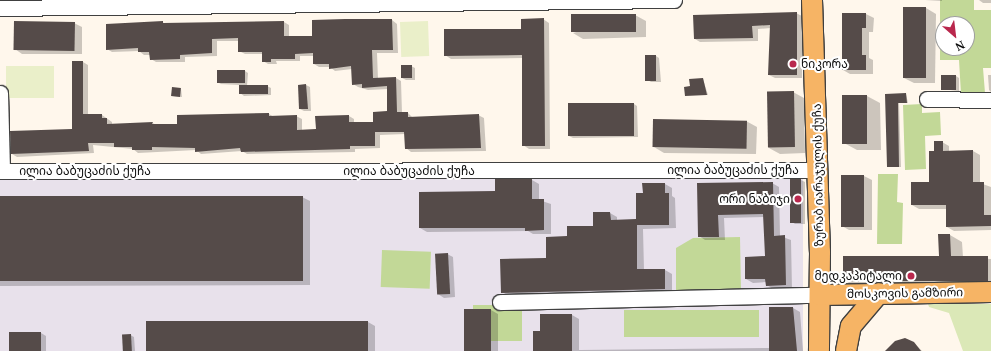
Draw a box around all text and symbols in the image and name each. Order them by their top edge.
north arrow [935,16,975,56]
text: N [953,37,968,55]
place label: ნიკორა [801,57,848,71]
marker: ნიკორა [788,59,798,69]
street label: ზურაბ იარაჯულის ქუჩა [810,103,826,247]
street label: ილია ბაბუცაძის ქუჩა [667,163,799,177]
street label: ილია ბაბუცაძის ქუჩა [19,164,151,178]
street label: ილია ბაბუცაძის ქუჩა [343,164,475,178]
place label: ორი ნაბიჯი [719,192,790,206]
marker: ორი ნაბიჯი [793,194,803,204]
place label: მედკაპიტალი [814,269,902,283]
marker: მედკაპიტალი [905,270,917,282]
street label: მოსკოვის გამზირი [847,285,963,301]

